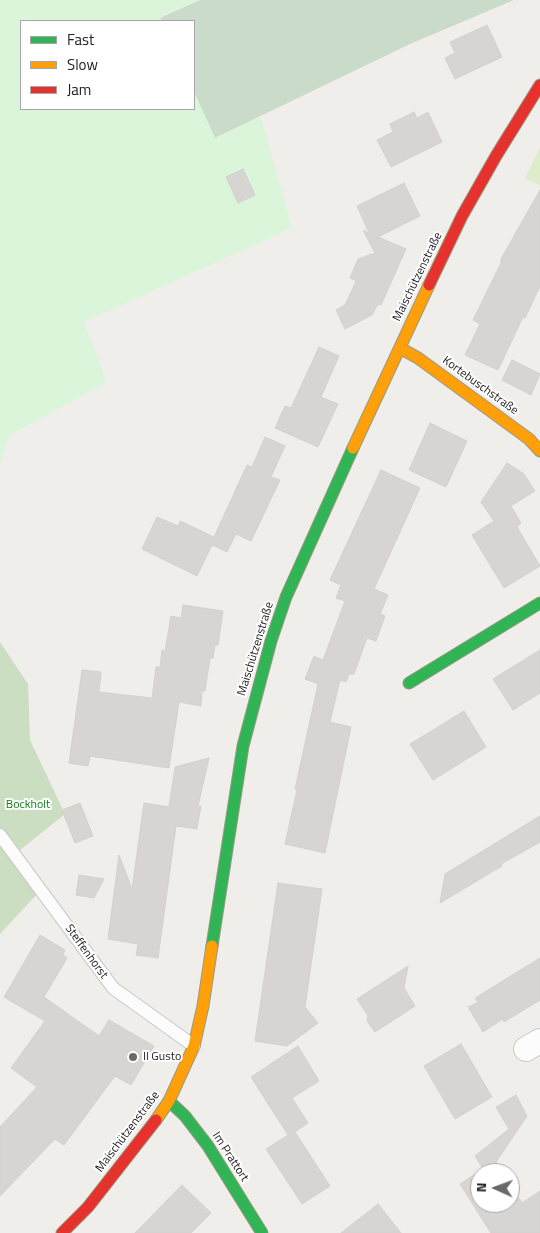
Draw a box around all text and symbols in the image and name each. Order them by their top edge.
legend [20,20,195,110]
text: Fast [67,28,94,51]
text: Slow [67,53,98,76]
text: Jam [67,78,91,101]
street label: Maischützenstraße [390,230,446,324]
street label: Kortebuschstraße [439,354,521,418]
street label: Maischützenstraße [235,600,277,698]
park label: Bockholt [6,798,50,812]
street label: Steffenhorst [61,922,111,982]
place label: Il Gusto [143,1050,181,1064]
marker: Il Gusto [127,1051,139,1063]
street label: Maischützenstraße [93,1089,163,1175]
street label: Im Prattort [209,1130,251,1184]
north arrow [470,1163,520,1213]
text: N [470,1182,491,1193]

